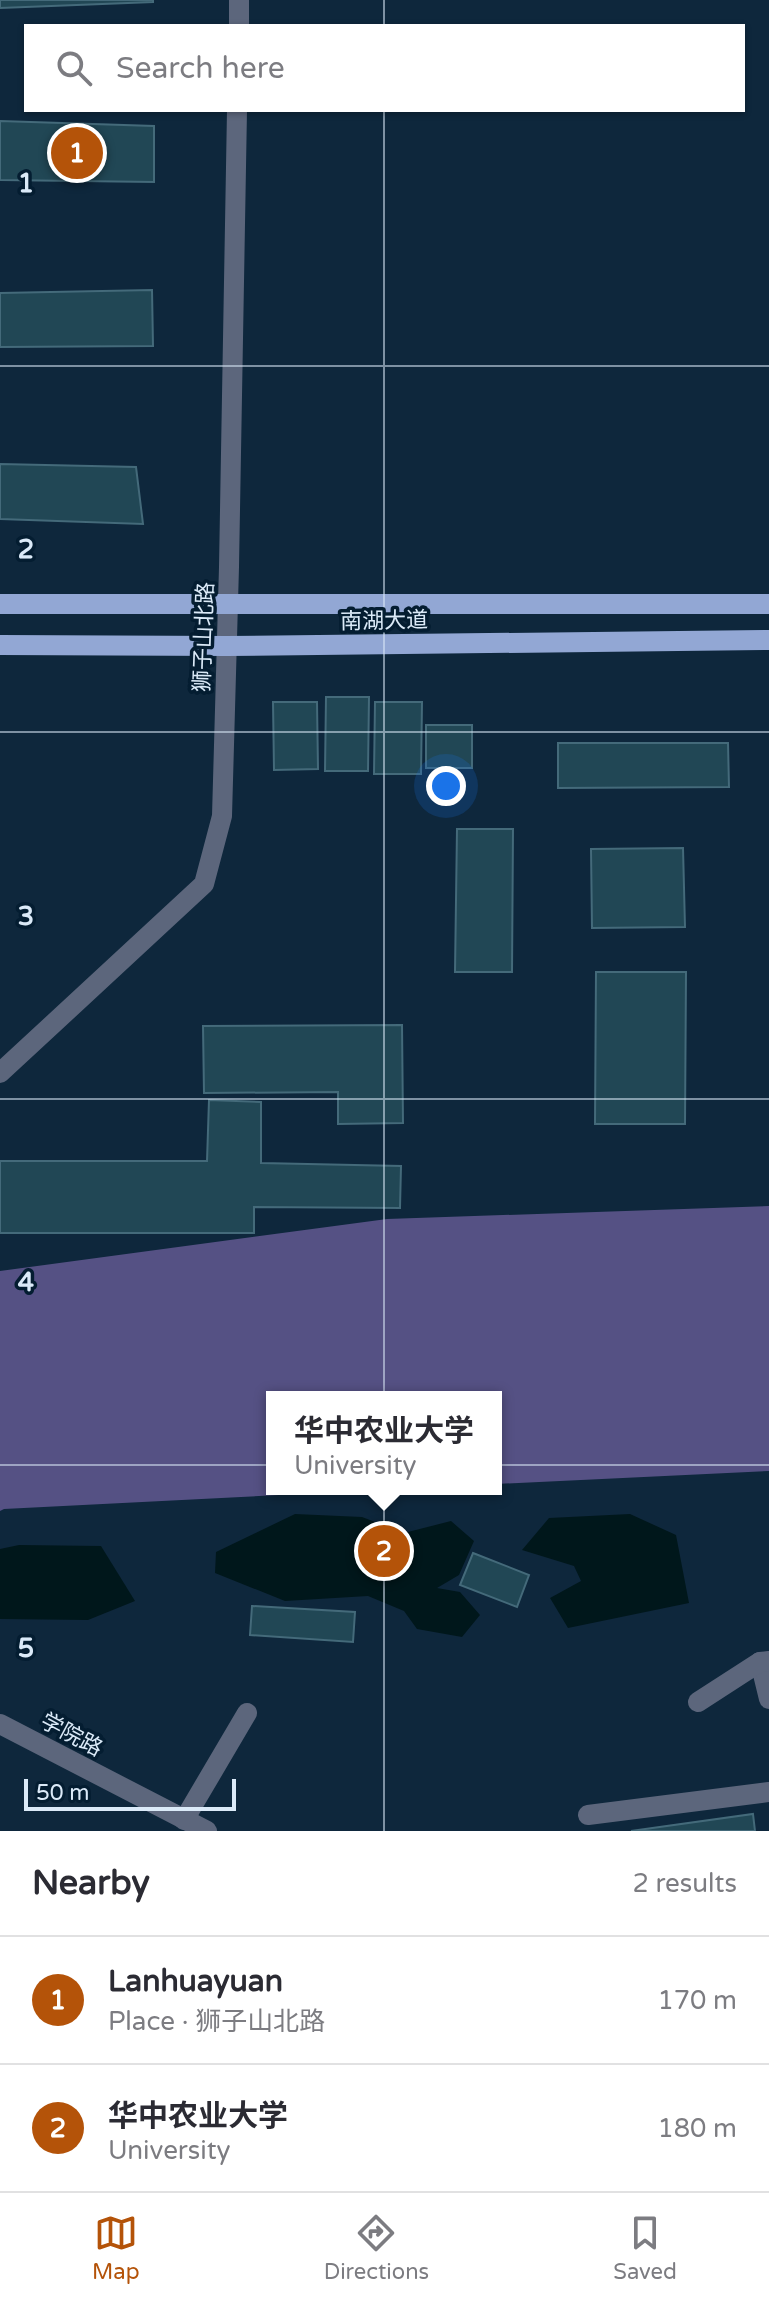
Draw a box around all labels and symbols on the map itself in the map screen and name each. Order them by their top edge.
pin: 1 [51,123,103,183]
text: 1 [18,168,34,199]
text: 2 [18,534,34,565]
street label: 狮子山北路 [189,582,219,692]
street label: 南湖大道 [340,607,428,635]
your location [426,766,466,806]
text: 3 [18,901,34,932]
text: 4 [18,1267,34,1298]
pin: 2 [358,1521,410,1581]
text: 5 [18,1633,34,1664]
street label: 学院路 [36,1708,107,1762]
scale bar [24,1775,236,1811]

